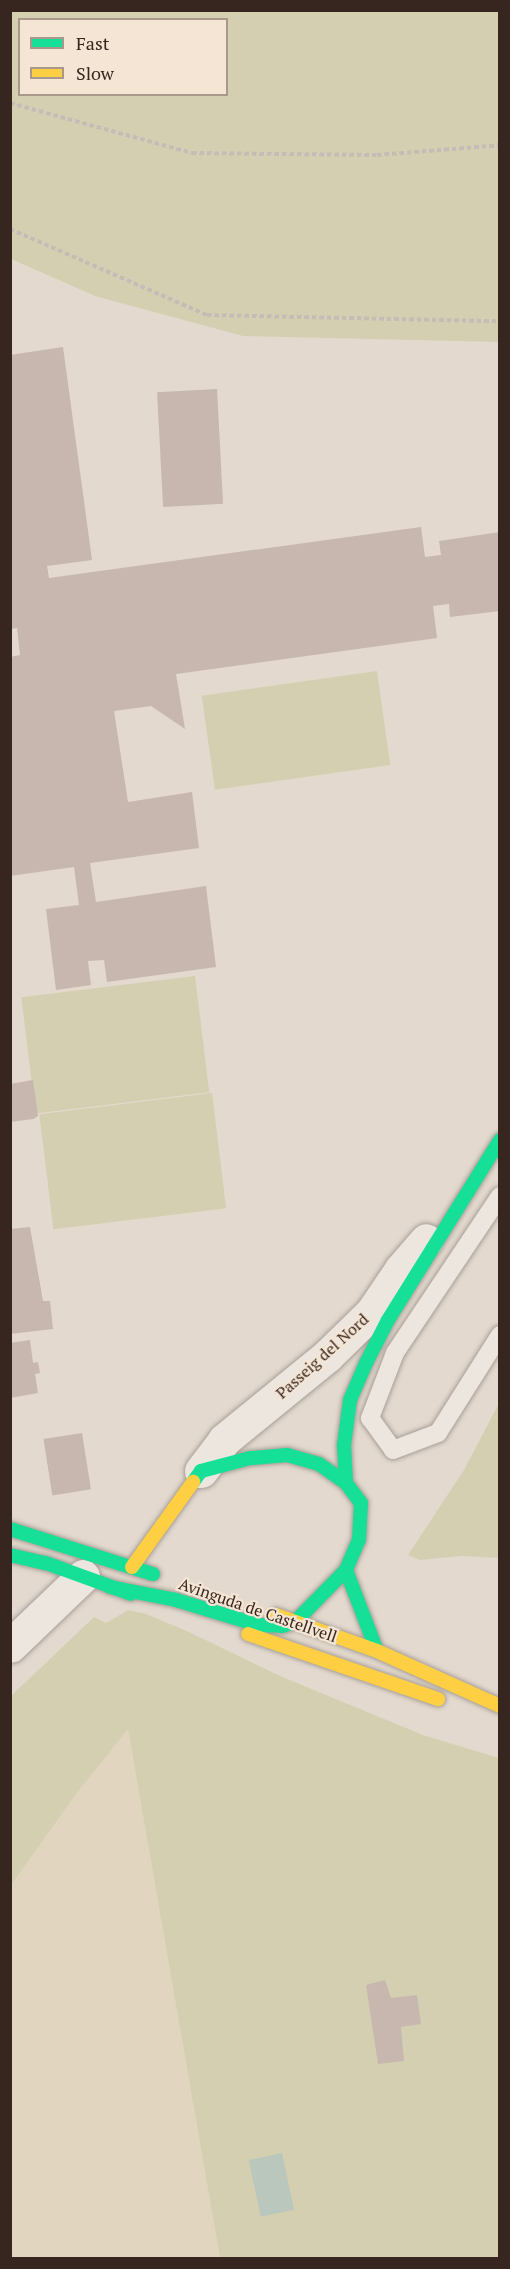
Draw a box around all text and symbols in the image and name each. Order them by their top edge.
legend [18,18,228,96]
text: Fast [76,31,109,55]
text: Slow [76,61,114,85]
street label: Passeig del Nord [272,1309,372,1403]
street label: Avinguda de Castellvell [176,1574,340,1646]

